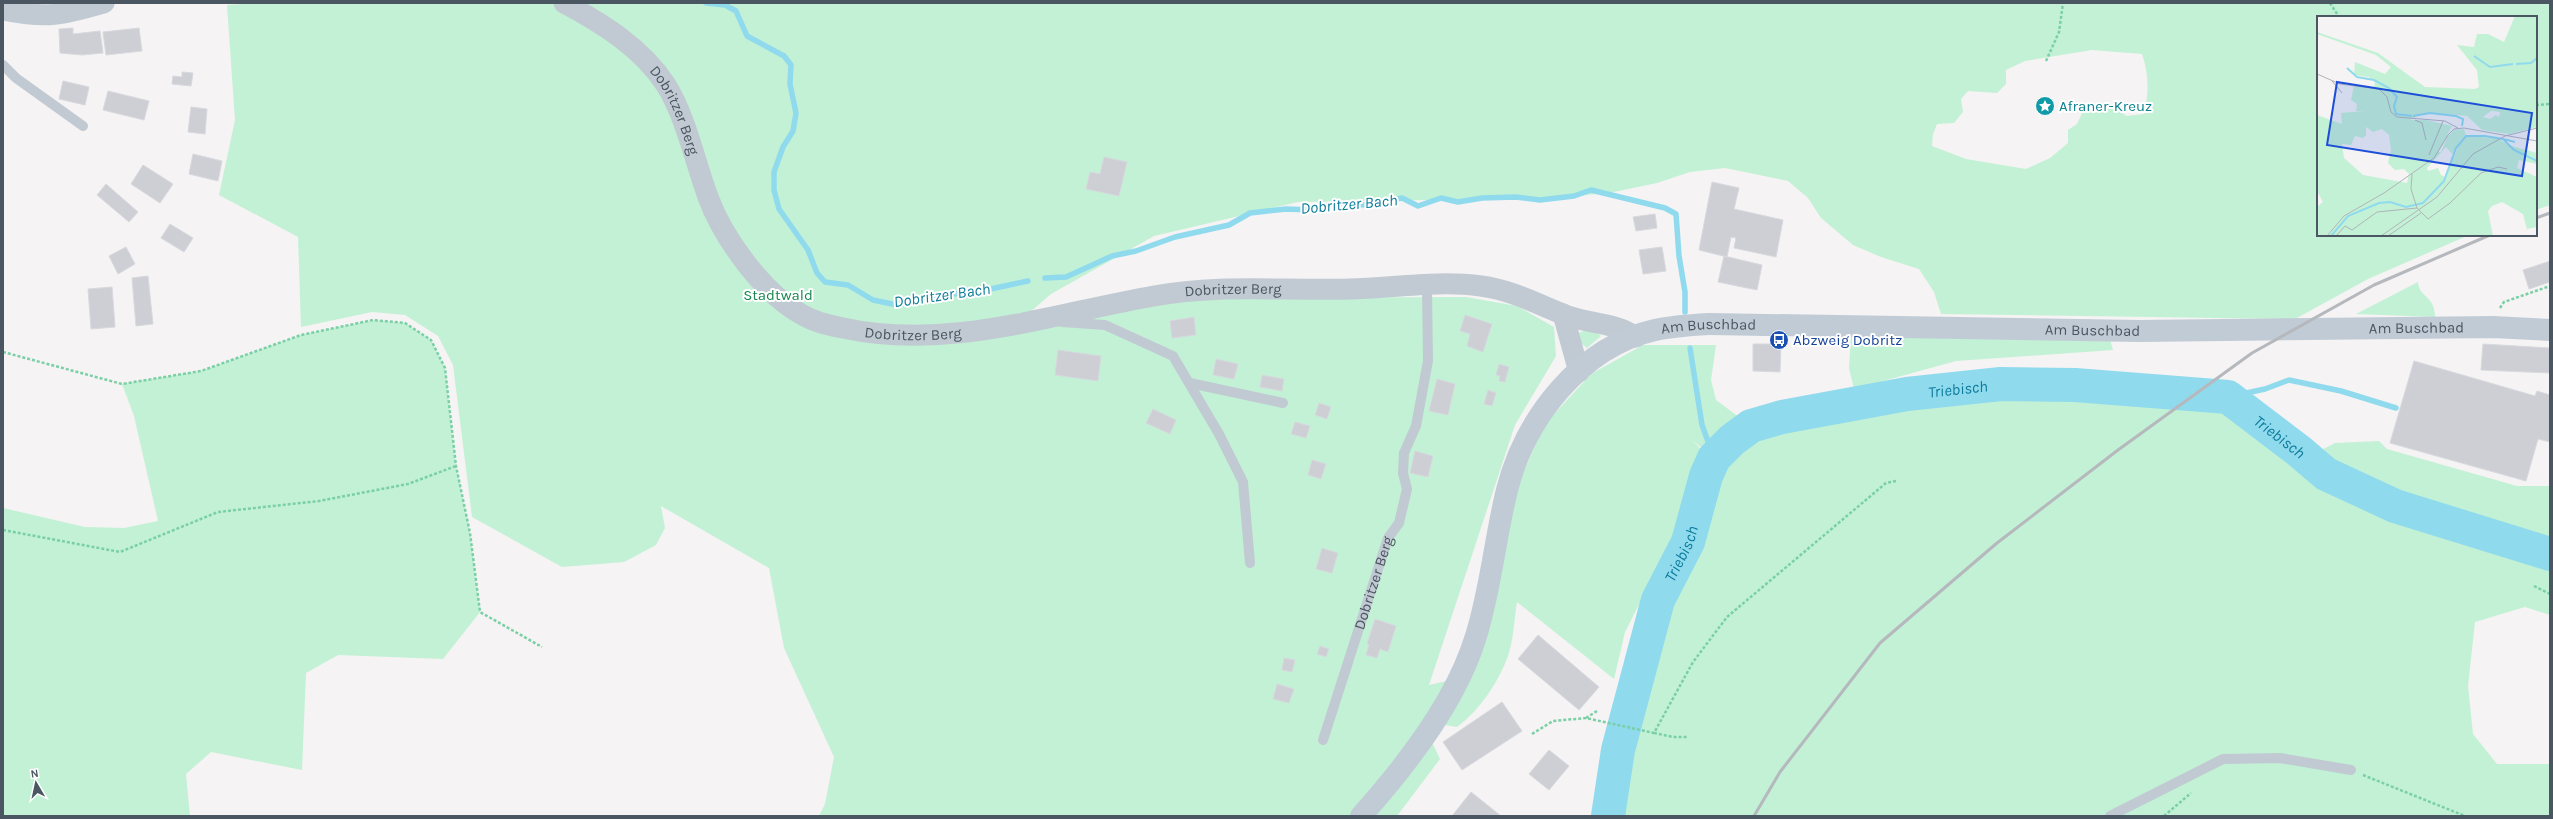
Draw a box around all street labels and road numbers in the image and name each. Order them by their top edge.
street label: Dobritzer Berg [646,62,703,158]
street label: Dobritzer Berg [1184,280,1282,301]
street label: Am Buschbad [1660,315,1756,338]
street label: Am Buschbad [2369,318,2464,337]
street label: Am Buschbad [2045,320,2140,340]
street label: Dobritzer Berg [863,323,963,344]
street label: Dobritzer Berg [1350,533,1397,632]

